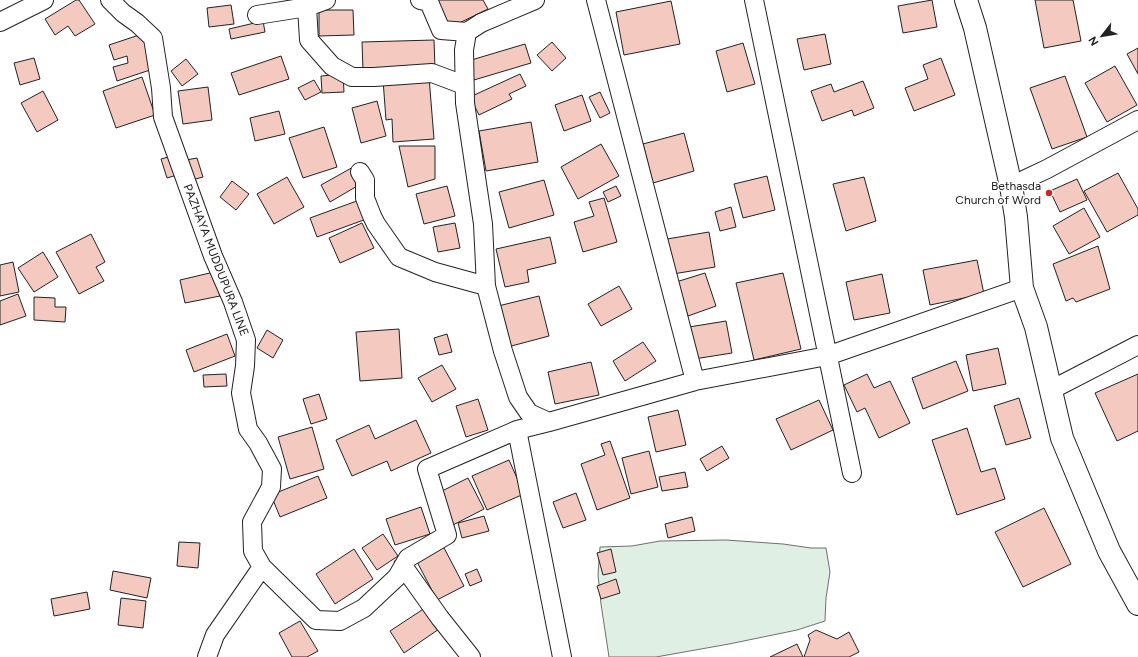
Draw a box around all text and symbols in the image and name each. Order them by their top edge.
north arrow [1082,16,1122,56]
text: N [1086,34,1102,48]
place label: Bethasda Church of Word [955,179,1041,207]
street label: PAZHAYA MUDDUPURA LINE [180,182,252,338]
marker: Bethasda Church of Word [1044,188,1054,198]

